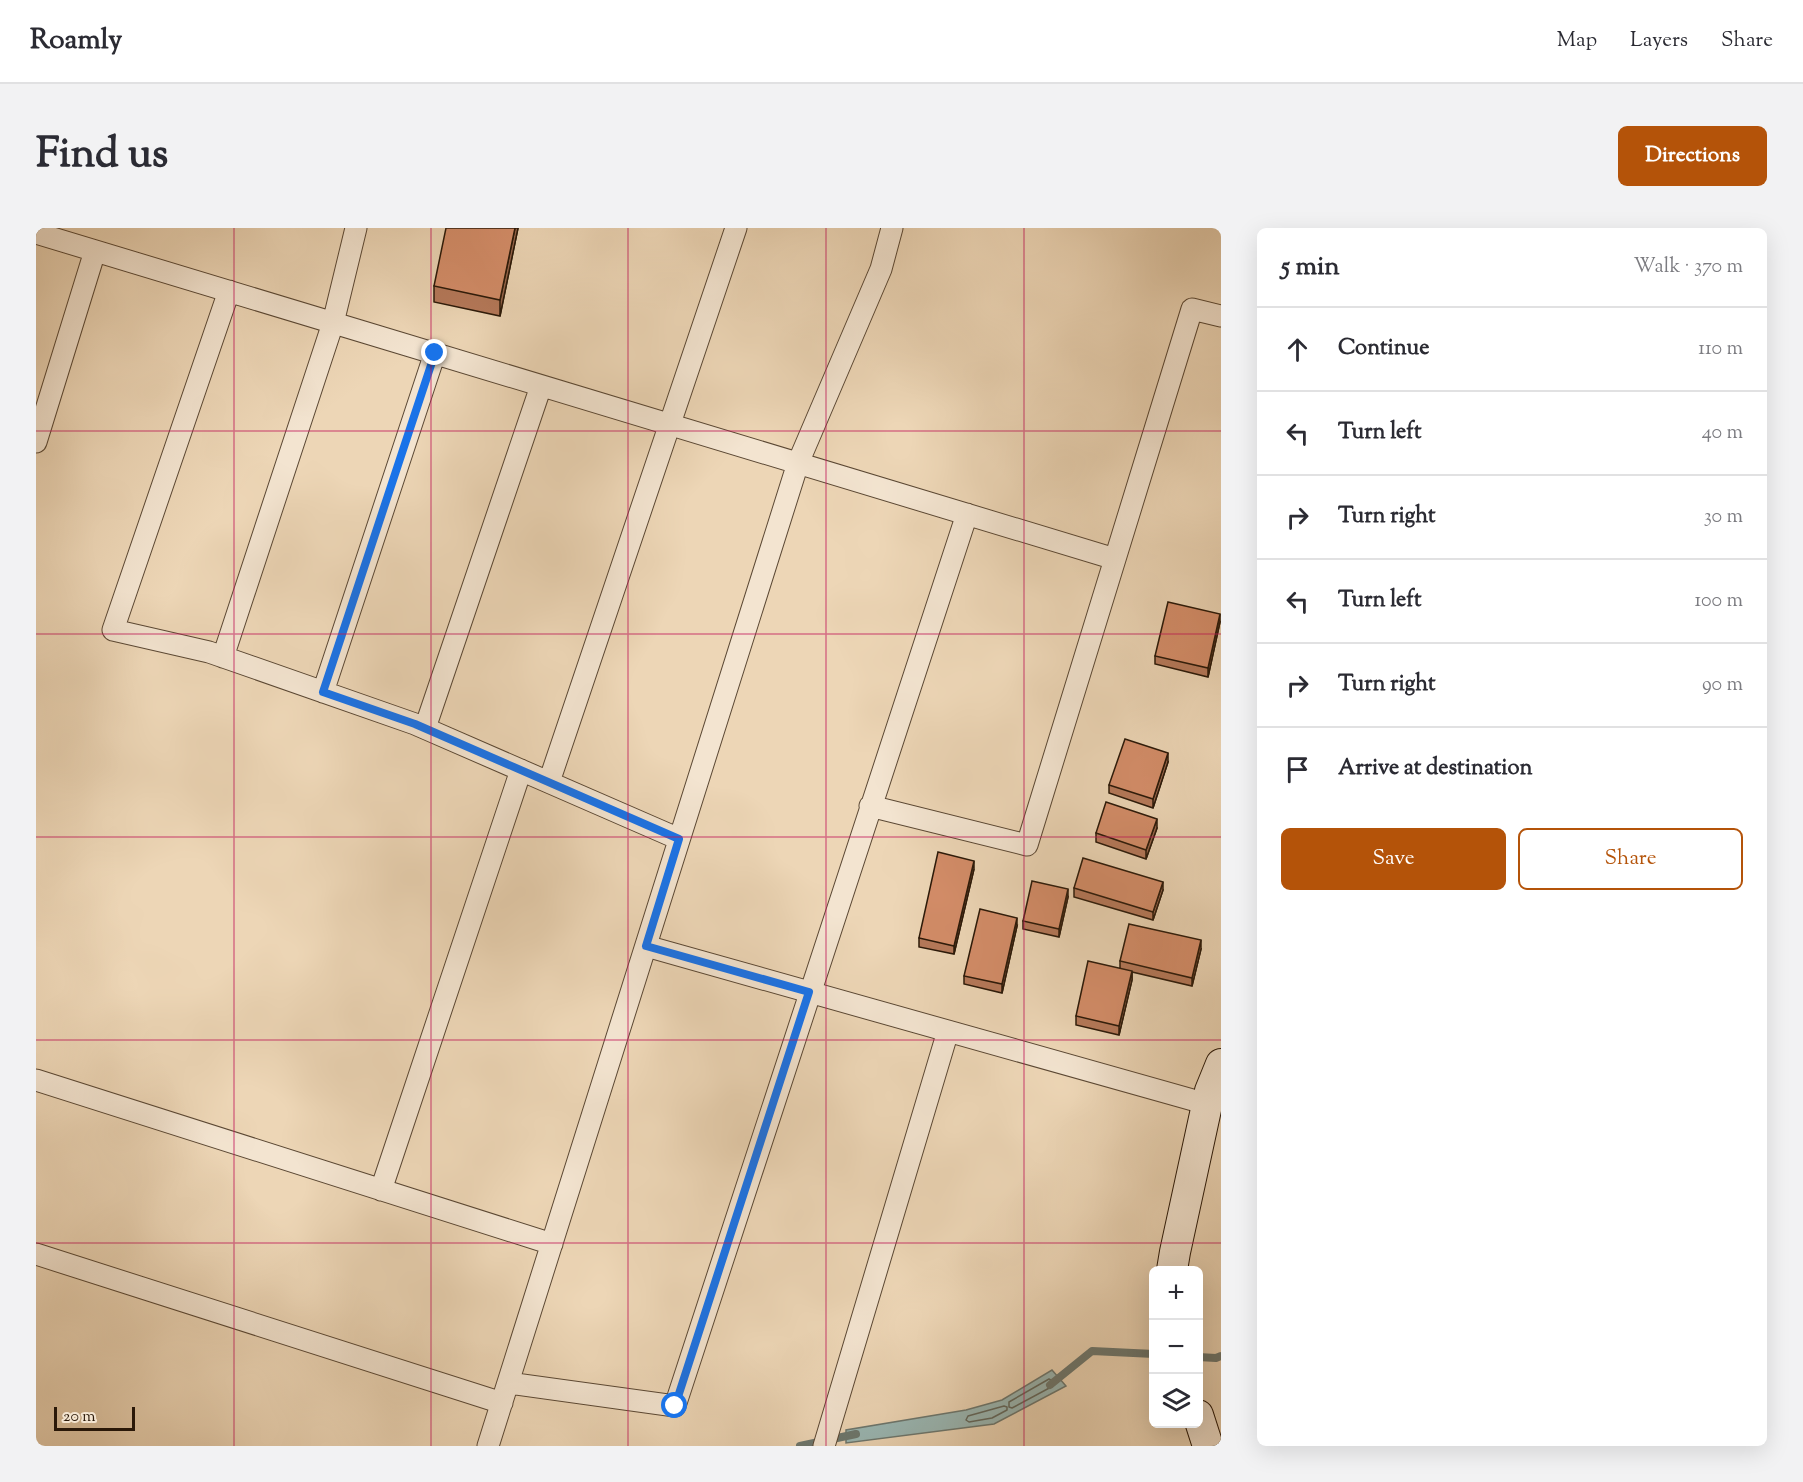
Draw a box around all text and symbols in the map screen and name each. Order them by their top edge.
text: Roamly [30,21,122,61]
text: Map [1557,26,1597,56]
text: Layers [1630,26,1688,56]
text: Share [1721,26,1773,56]
text: Find us [36,126,168,186]
button: Directions [1618,126,1767,186]
text: 5 min [1281,249,1340,286]
text: Walk · 370 m [1633,253,1743,282]
icon: ahead [1281,333,1314,366]
text: Continue [1338,333,1429,365]
text: 110 m [1698,335,1743,364]
route end [421,339,447,365]
icon: left [1281,417,1314,450]
text: Turn left [1338,417,1421,449]
text: 40 m [1702,419,1743,448]
icon: right [1281,501,1314,534]
text: Turn right [1338,501,1435,533]
text: 30 m [1704,503,1743,532]
icon: left [1281,585,1314,618]
text: Turn left [1338,585,1421,617]
text: 100 m [1694,587,1743,616]
icon: right [1281,669,1314,702]
text: Turn right [1338,669,1435,701]
text: 90 m [1702,671,1743,700]
icon: arrive [1281,753,1314,786]
text: Arrive at destination [1338,753,1533,785]
button: Save [1281,828,1506,890]
button: Share [1518,828,1743,890]
map controls [1149,1266,1203,1428]
button: + [1149,1266,1203,1320]
button: − [1149,1320,1203,1374]
button: layers [1149,1374,1203,1428]
route start [661,1392,687,1418]
scale bar [54,1404,135,1432]
text: 20 m [63,1406,96,1429]

